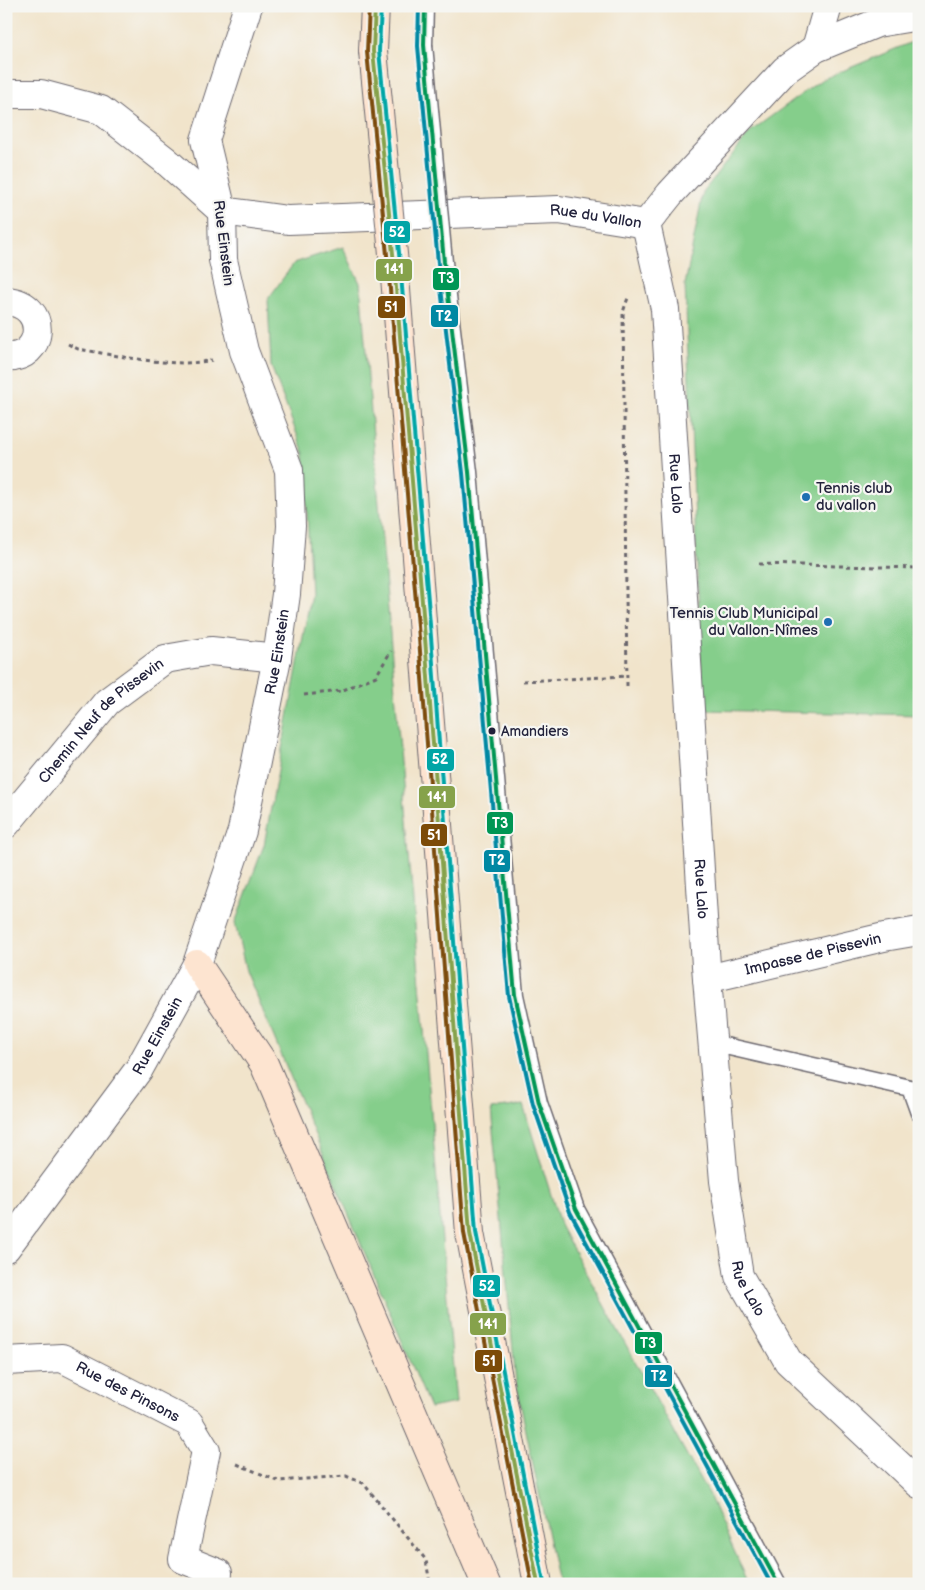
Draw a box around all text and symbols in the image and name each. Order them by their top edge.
street label: Rue Einstein [209,199,238,287]
street label: Rue du Vallon [549,201,643,233]
line badge: 52 [383,220,411,244]
text: 52 [389,224,406,241]
line badge: 141 [375,258,413,282]
text: 141 [384,261,404,278]
line badge: T3 [432,267,460,291]
text: T3 [438,270,454,287]
line badge: 51 [377,295,406,319]
text: 51 [384,299,398,316]
line badge: T2 [430,304,459,328]
text: T2 [436,308,453,325]
street label: Rue Lalo [664,453,687,514]
place label: Tennis club du vallon [816,479,893,515]
marker: Tennis club du vallon [800,491,812,503]
place label: Tennis Club Municipal du Vallon-Nîmes [670,604,819,640]
street label: Rue Einstein [261,608,294,696]
marker: Tennis Club Municipal du Vallon-Nîmes [822,616,834,628]
street label: Chemin Neuf de Pissevin [34,654,168,788]
place label: Amandiers [501,723,569,740]
marker: Amandiers [487,726,497,736]
line badge: 52 [426,748,455,772]
text: 52 [432,751,449,768]
line badge: 141 [418,785,456,809]
text: 141 [427,789,447,806]
line badge: T3 [486,811,514,835]
text: T3 [492,815,508,832]
line badge: 51 [420,823,448,847]
text: 51 [427,827,441,844]
line badge: T2 [483,849,511,873]
text: T2 [489,852,506,869]
street label: Rue Lalo [689,858,712,920]
street label: Impasse de Pissevin [743,929,883,980]
street label: Rue Einstein [129,994,187,1078]
street label: Rue Lalo [727,1259,769,1320]
line badge: 52 [472,1274,501,1298]
text: 52 [479,1278,496,1295]
line badge: 141 [469,1312,507,1336]
text: 141 [478,1316,498,1333]
line badge: T3 [634,1331,663,1355]
text: T3 [640,1335,656,1352]
line badge: 51 [474,1349,503,1373]
text: 51 [482,1353,496,1370]
street label: Rue des Pinsons [72,1358,183,1427]
line badge: T2 [644,1364,673,1388]
text: T2 [651,1368,668,1385]

